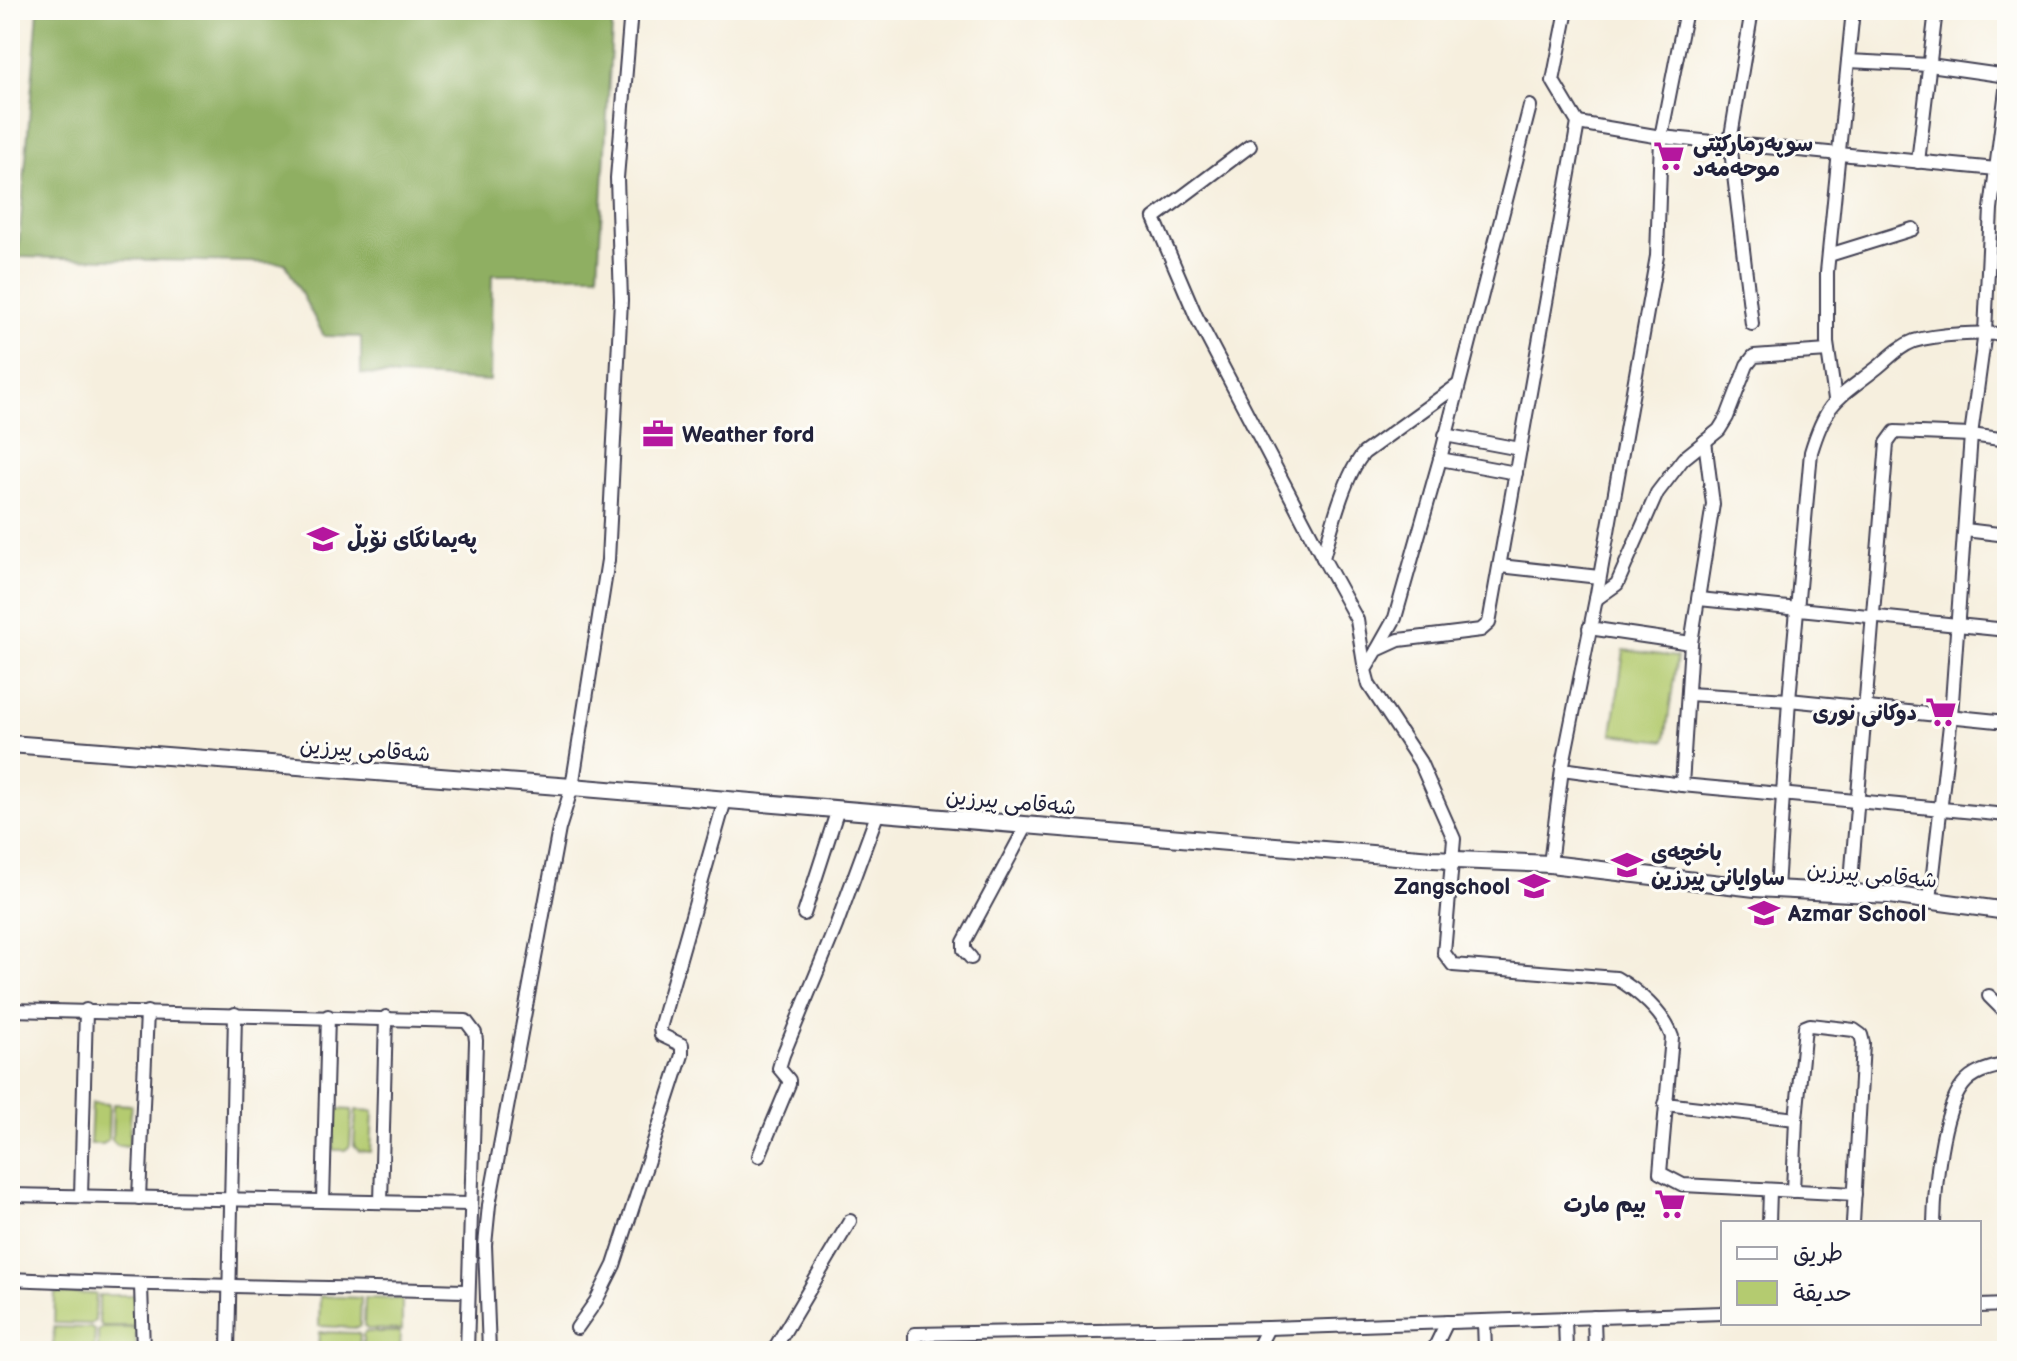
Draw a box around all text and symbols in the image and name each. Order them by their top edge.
place label: سوپەرمارکێتی موحەمەد [1693,131,1813,183]
supermarket icon: سوپەرمارکێتی موحەمەد [1652,139,1686,173]
office icon: Weather ford [641,417,675,451]
place label: Weather ford [682,422,814,449]
school or university icon: پەیمانگای نۆبڵ [306,522,340,556]
place label: پەیمانگای نۆبڵ [347,523,478,554]
supermarket icon: دوکانی نوری [1924,695,1958,729]
place label: دوکانی نوری [1812,700,1917,727]
street label: شەقامی پیرزین [299,732,431,769]
street label: شەقامی پیرزین [945,783,1077,822]
place label: باخچەی ساوایانی پیرزین [1651,840,1785,892]
school or university icon: باخچەی ساوایانی پیرزین [1610,848,1644,882]
street label: شەقامی پیرزین [1806,856,1938,895]
school or university icon: Zangschool [1517,869,1551,903]
place label: Zangschool [1394,874,1510,901]
school or university icon: Azmar School [1747,896,1781,930]
place label: Azmar School [1787,901,1926,928]
supermarket icon: بیم مارت [1653,1187,1687,1221]
place label: بیم مارت [1563,1192,1646,1221]
legend [1721,1221,1981,1325]
text: طريق [1793,1239,1843,1268]
text: حديقة [1793,1279,1852,1308]

